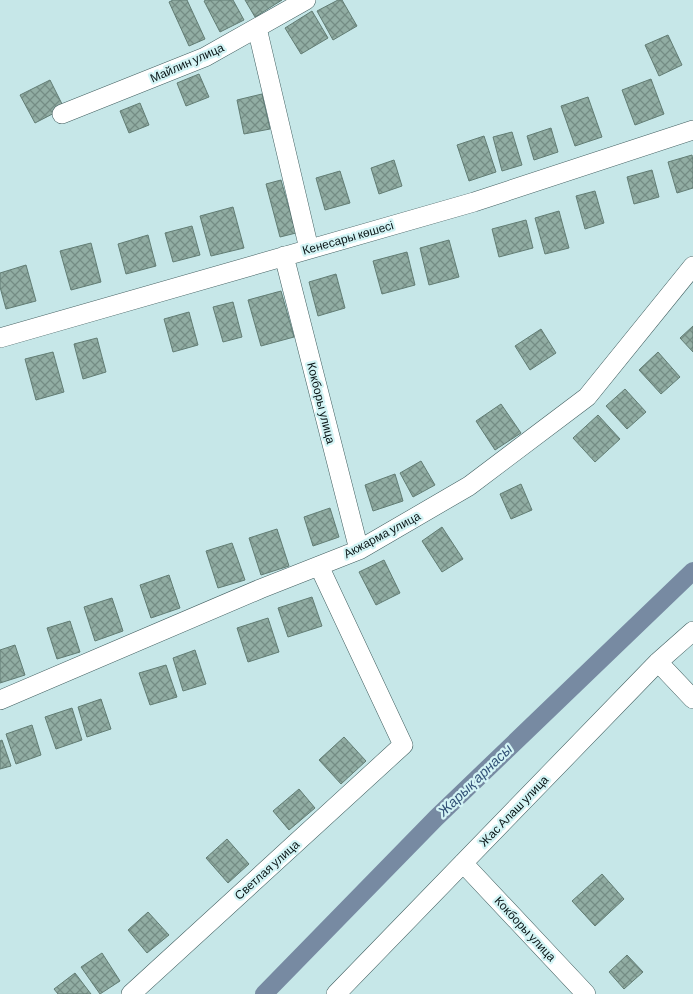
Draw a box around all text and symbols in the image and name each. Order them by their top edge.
street label: Майлин улица [148,39,226,86]
street label: Кенесары көшесі [301,217,395,258]
street label: Кокборы улица [304,361,339,445]
street label: Акжарма улица [341,508,423,561]
water label: Жарық арнасы [433,740,516,820]
street label: Жас Алаш улица [476,772,552,849]
street label: Светлая улица [231,836,302,903]
street label: Кокборы улица [491,893,560,965]

